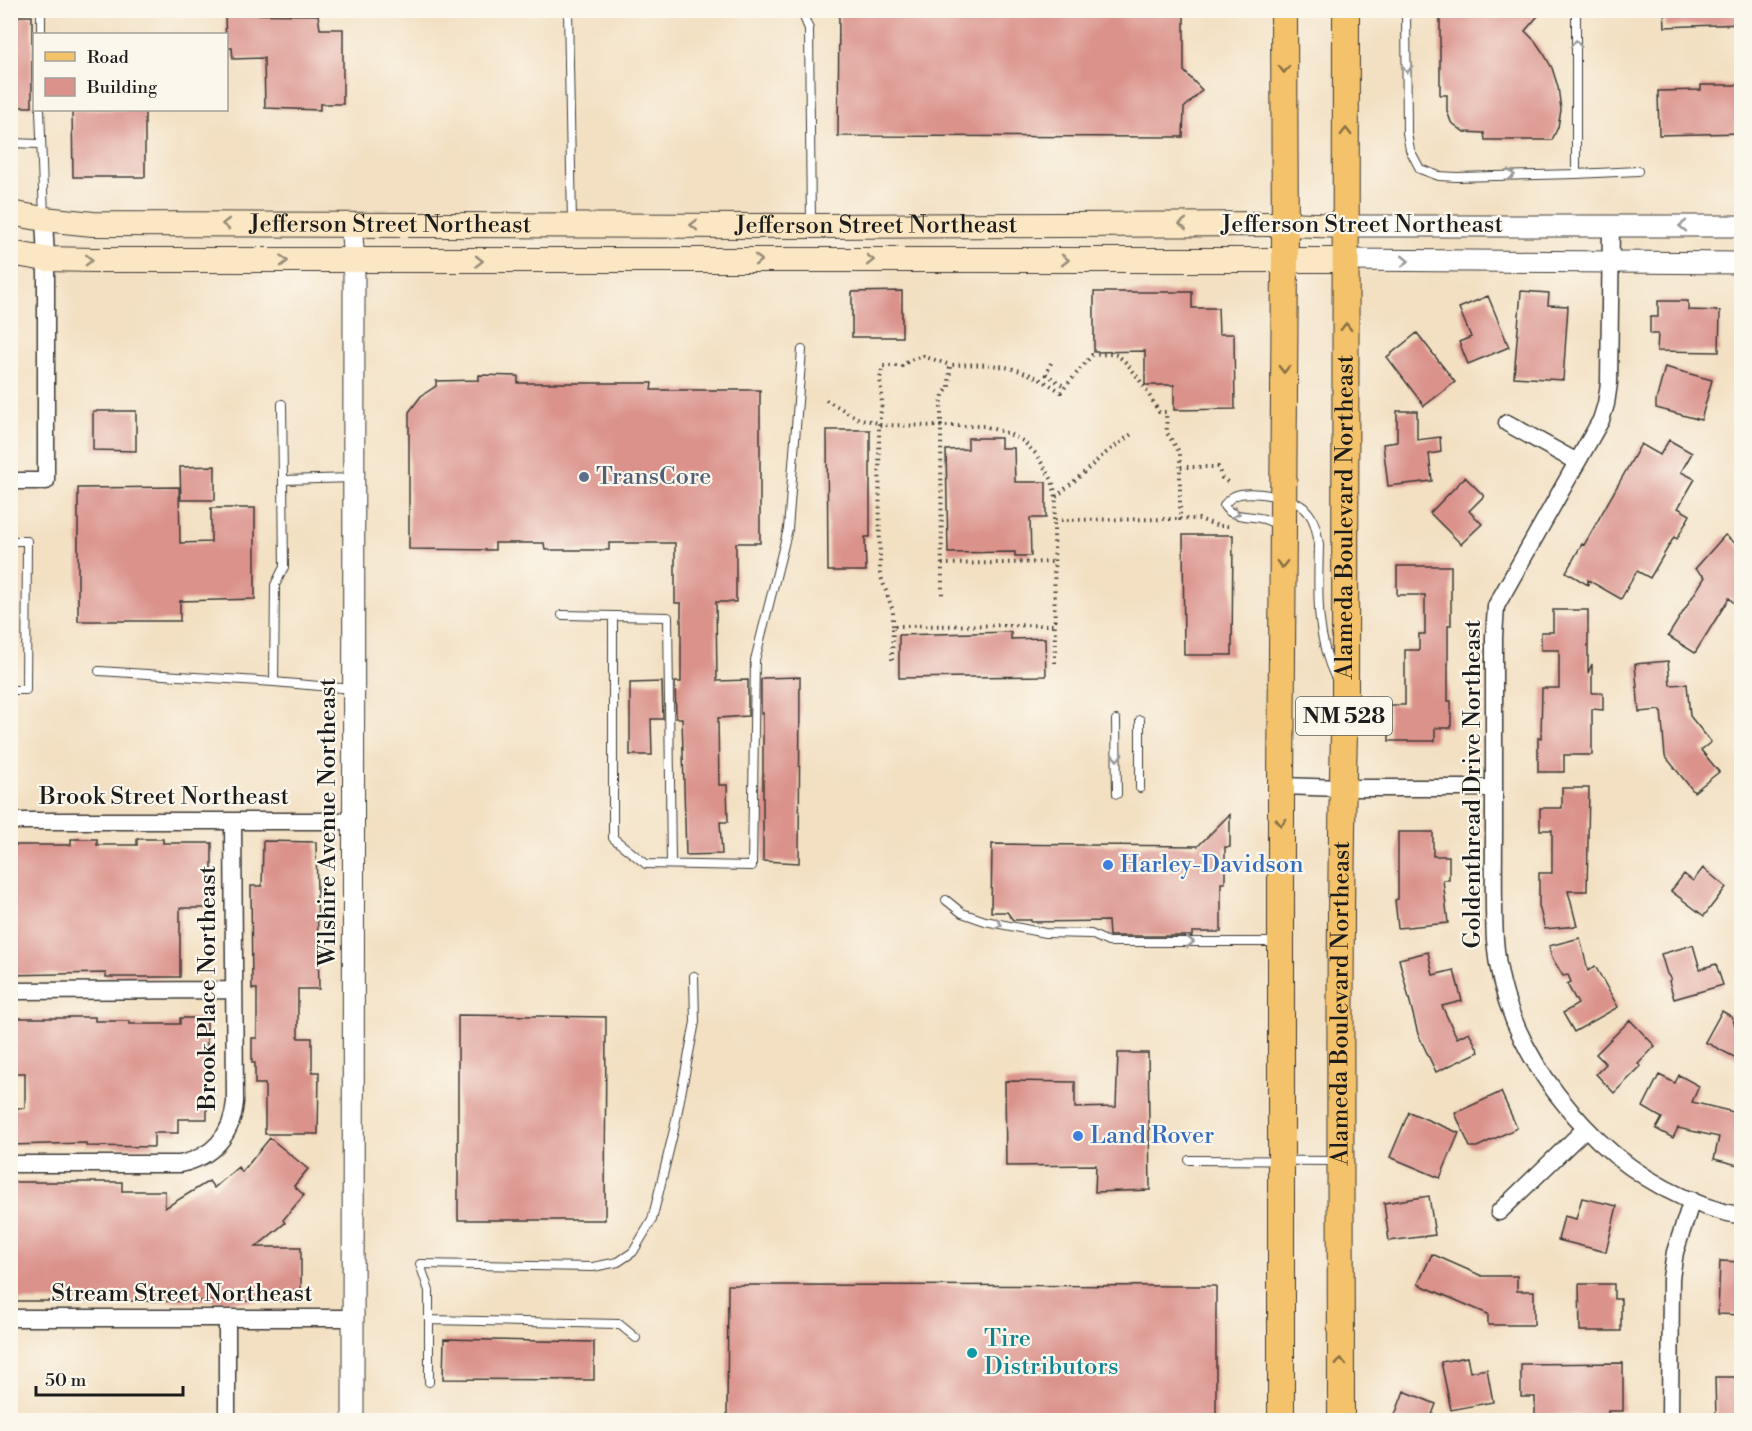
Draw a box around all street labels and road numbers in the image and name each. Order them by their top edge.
street label: Jefferson Street Northeast [248,209,532,240]
street label: Jefferson Street Northeast [734,210,1018,241]
street label: Jefferson Street Northeast [1220,210,1503,240]
street label: Alameda Boulevard Northeast [1330,354,1360,680]
street label: Goldenthread Drive Northeast [1458,619,1488,949]
street label: Wilshire Avenue Northeast [313,677,343,967]
road number: NM 528 [1296,697,1392,735]
street label: Brook Street Northeast [38,782,290,812]
street label: Alameda Boulevard Northeast [1325,840,1357,1166]
street label: Brook Place Northeast [193,865,223,1111]
street label: Stream Street Northeast [51,1279,313,1309]

